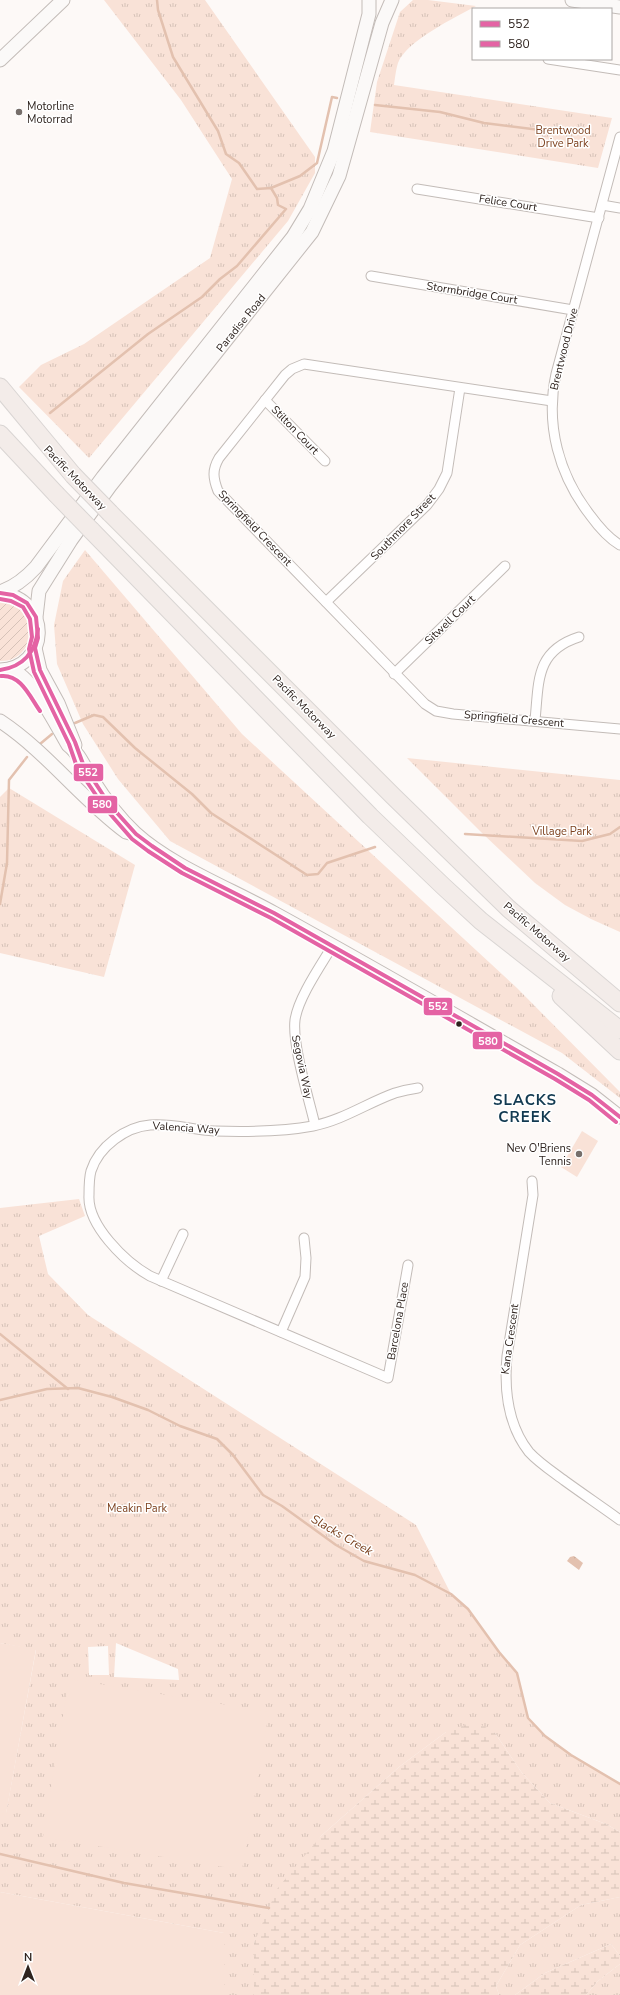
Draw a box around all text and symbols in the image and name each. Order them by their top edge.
legend [472,8,612,60]
text: 552 [508,16,530,32]
text: 580 [508,36,530,52]
place label: Motorline Motorrad [27,99,74,127]
marker: Motorline Motorrad [14,107,24,117]
park label: Brentwood Drive Park [535,123,591,151]
street label: Felice Court [478,191,538,215]
street label: Stormbridge Court [425,278,519,308]
street label: Paradise Road [213,291,269,355]
street label: Brentwood Drive [547,306,581,392]
street label: Stilton Court [268,402,322,458]
street label: Pacific Motorway [40,442,110,514]
street label: Springfield Crescent [215,487,295,569]
street label: Southmore Street [367,490,439,564]
street label: Sitwell Court [421,592,479,648]
street label: Pacific Motorway [269,672,339,742]
street label: Springfield Crescent [463,707,565,731]
line badge: 552 [73,763,104,782]
text: 552 [78,765,98,780]
line badge: 580 [87,795,118,814]
text: 580 [92,797,112,812]
park label: Village Park [531,824,592,839]
street label: Pacific Motorway [500,899,574,966]
line badge: 552 [423,997,453,1016]
text: 552 [428,999,448,1014]
unlabelled marker [454,1019,464,1029]
line badge: 580 [472,1031,503,1050]
street label: Segovia Way [288,1034,316,1101]
text: 580 [478,1034,498,1049]
district label: SLACKS CREEK [493,1090,557,1127]
street label: Valencia Way [151,1118,220,1138]
place label: Nev O'Briens Tennis [506,1141,571,1169]
marker: Nev O'Briens Tennis [574,1149,584,1159]
street label: Barcelona Place [384,1281,412,1361]
street label: Kana Crescent [498,1303,522,1375]
park label: Meakin Park [107,1501,168,1516]
water label: Slacks Creek [308,1511,377,1560]
north arrow [8,1947,48,1987]
text: N [24,1950,32,1965]

